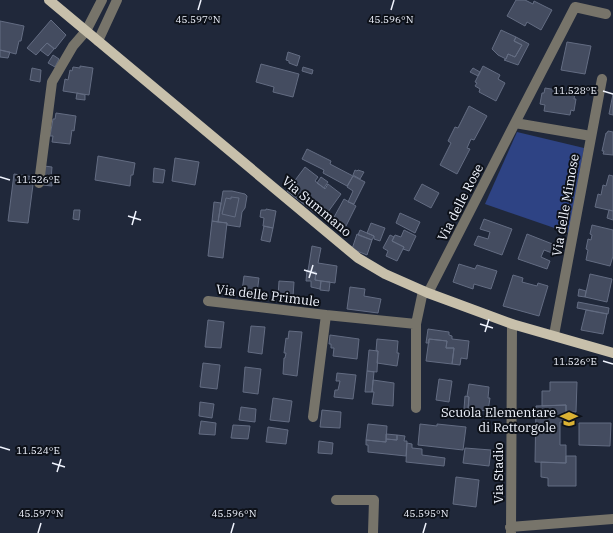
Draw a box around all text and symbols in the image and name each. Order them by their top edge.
text: 45.597°N [175,13,221,26]
text: 45.596°N [368,13,414,26]
text: 11.528°E [553,84,597,97]
street label: Via delle Mimose [548,153,583,258]
street label: Via delle Rose [434,161,487,244]
street label: Via Summano [278,172,355,240]
text: 11.526°E [16,173,60,186]
street label: Via delle Primule [215,281,321,310]
text: 11.526°E [553,355,597,368]
place label: Scuola Elementare di Rettorgole [441,404,556,436]
school or university icon: Scuola Elementare di Rettorgole [559,409,579,429]
street label: Via Stadio [490,442,507,504]
text: 11.524°E [16,444,60,457]
text: 45.597°N [18,507,64,520]
text: 45.596°N [211,507,257,520]
text: 45.595°N [403,507,449,520]

